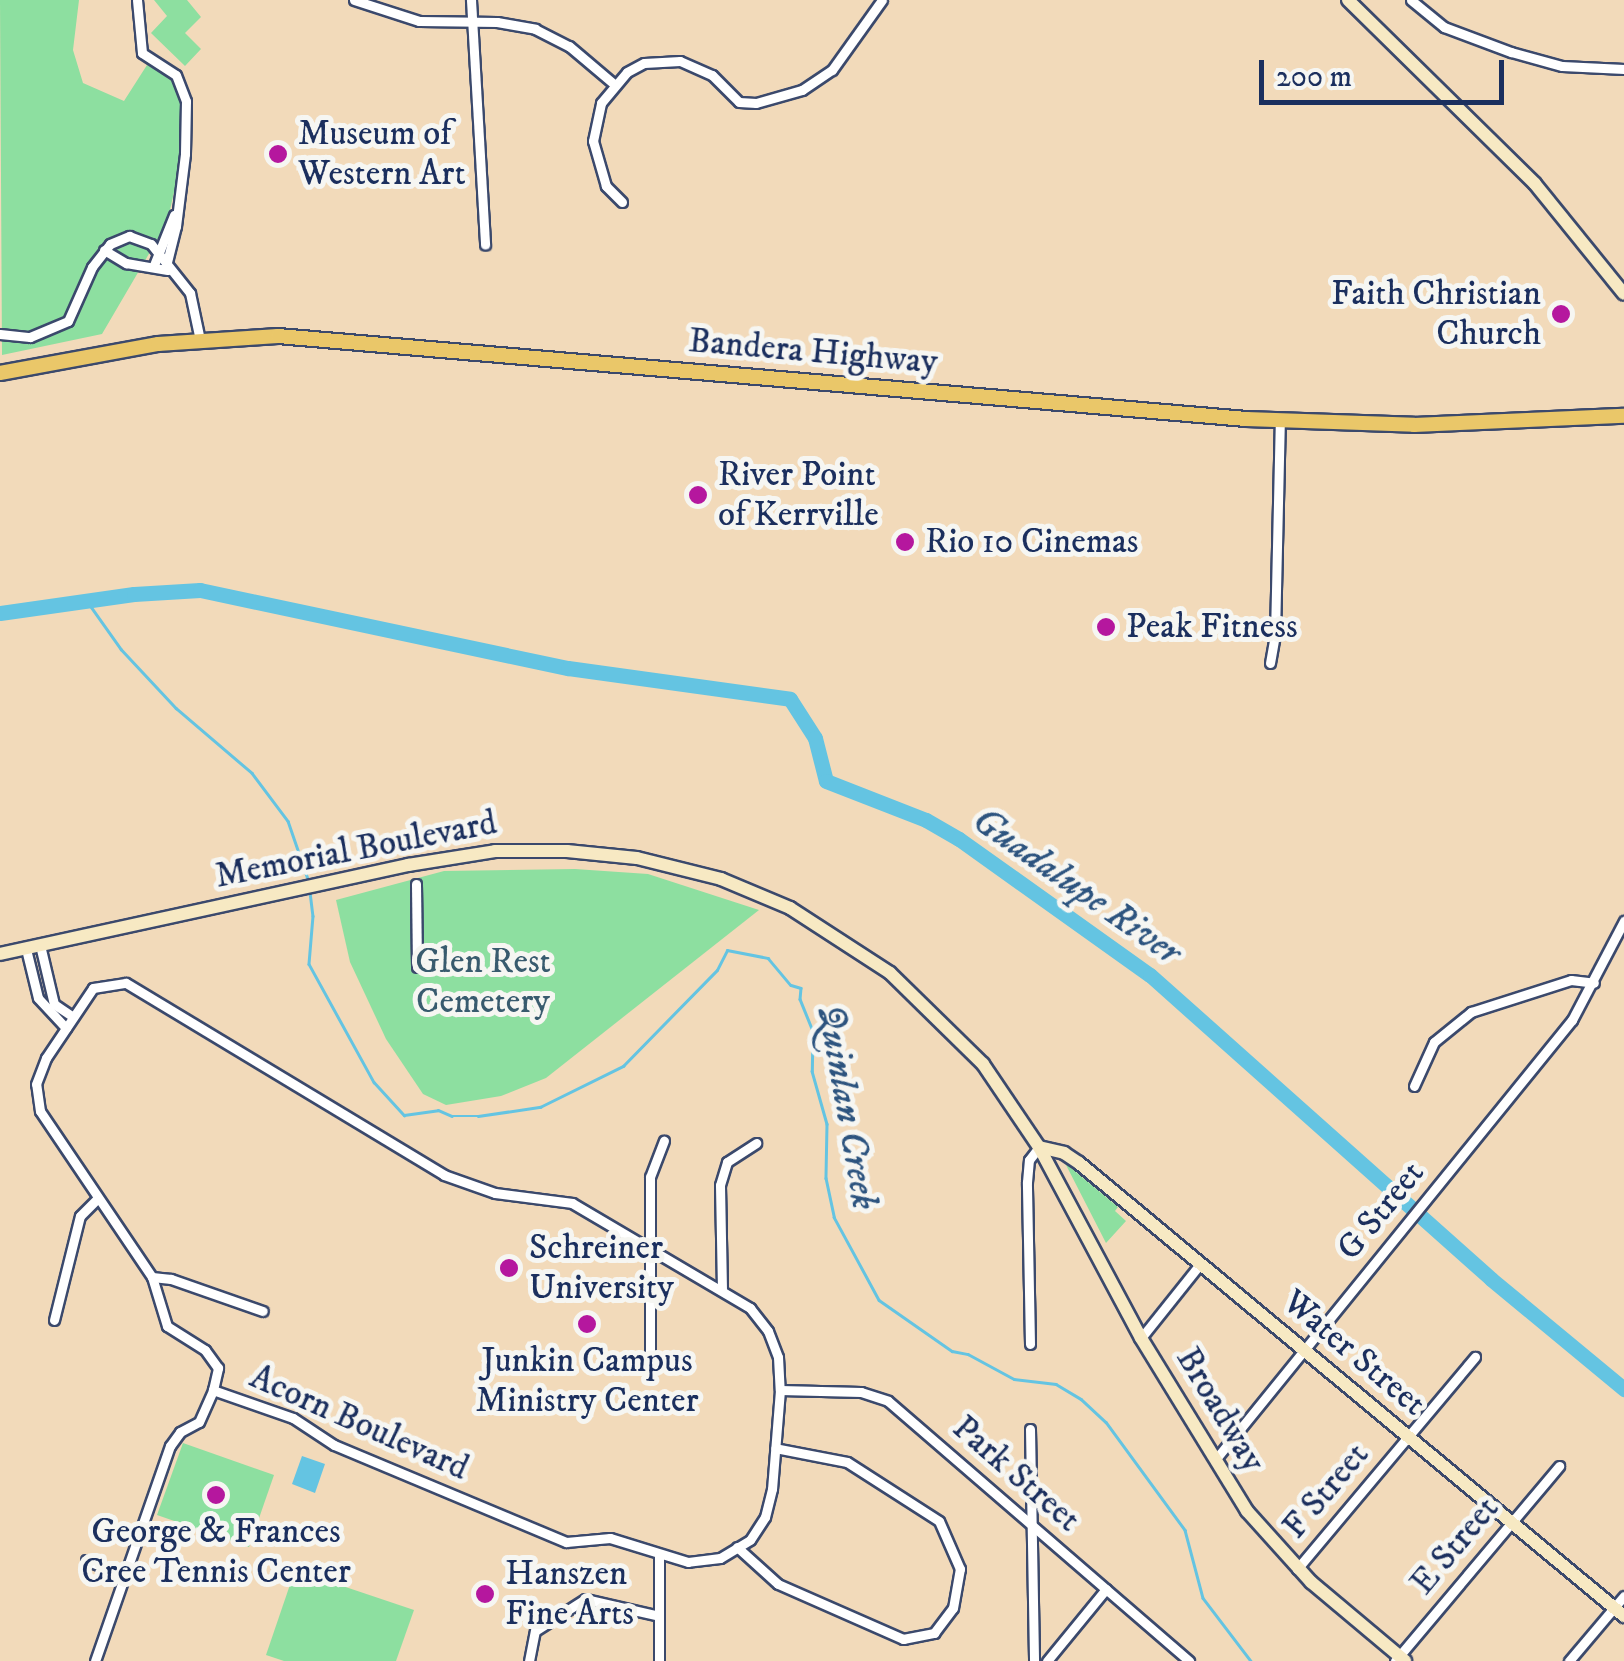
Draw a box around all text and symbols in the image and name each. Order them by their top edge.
scale bar [1264,40,1509,102]
text: 200 m [1276,59,1352,96]
place label: Museum of Western Art [298,113,466,195]
marker: Museum of Western Art [267,143,289,165]
place label: Faith Christian Church [1331,273,1541,355]
marker: Faith Christian Church [1550,303,1572,325]
street label: Bandera Highway [687,320,939,384]
place label: River Point of Kerrville [718,454,879,536]
marker: River Point of Kerrville [687,484,709,506]
place label: Rio 10 Cinemas [925,521,1139,563]
marker: Rio 10 Cinemas [894,531,916,553]
place label: Peak Fitness [1126,606,1298,648]
marker: Peak Fitness [1095,616,1117,638]
water label: Guadalupe River [963,798,1189,976]
street label: Memorial Boulevard [212,802,500,898]
park label: Glen Rest Cemetery [415,941,551,1023]
water label: Quinlan Creek [806,1001,886,1213]
street label: G Street [1329,1153,1433,1269]
place label: Schreiner University [529,1227,674,1309]
marker: Schreiner University [498,1257,520,1279]
street label: Water Street [1274,1281,1434,1425]
marker: Junkin Campus Ministry Center [576,1313,598,1335]
place label: Junkin Campus Ministry Center [476,1340,698,1422]
street label: Broadway [1167,1340,1273,1480]
street label: Acorn Boulevard [243,1356,475,1490]
street label: Park Street [943,1407,1089,1541]
street label: F Street [1274,1435,1378,1547]
marker: George & Frances Cree Tennis Center [205,1484,227,1506]
street label: E Street [1402,1488,1508,1604]
place label: George & Frances Cree Tennis Center [81,1511,351,1593]
place label: Hanszen Fine Arts [505,1553,634,1635]
marker: Hanszen Fine Arts [474,1583,496,1605]

